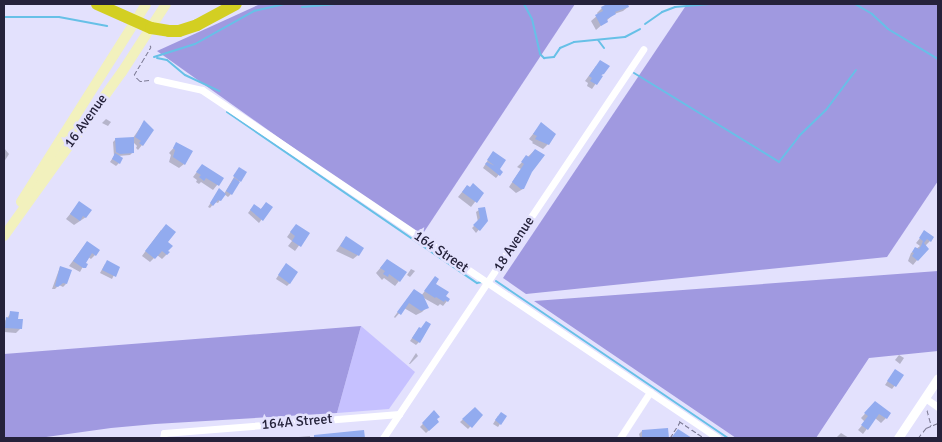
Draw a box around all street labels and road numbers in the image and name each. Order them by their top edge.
street label: 16 Avenue [61,91,111,151]
street label: 18 Avenue [490,213,538,275]
street label: 164 Street [411,228,471,276]
street label: 164A Street [261,411,333,433]

